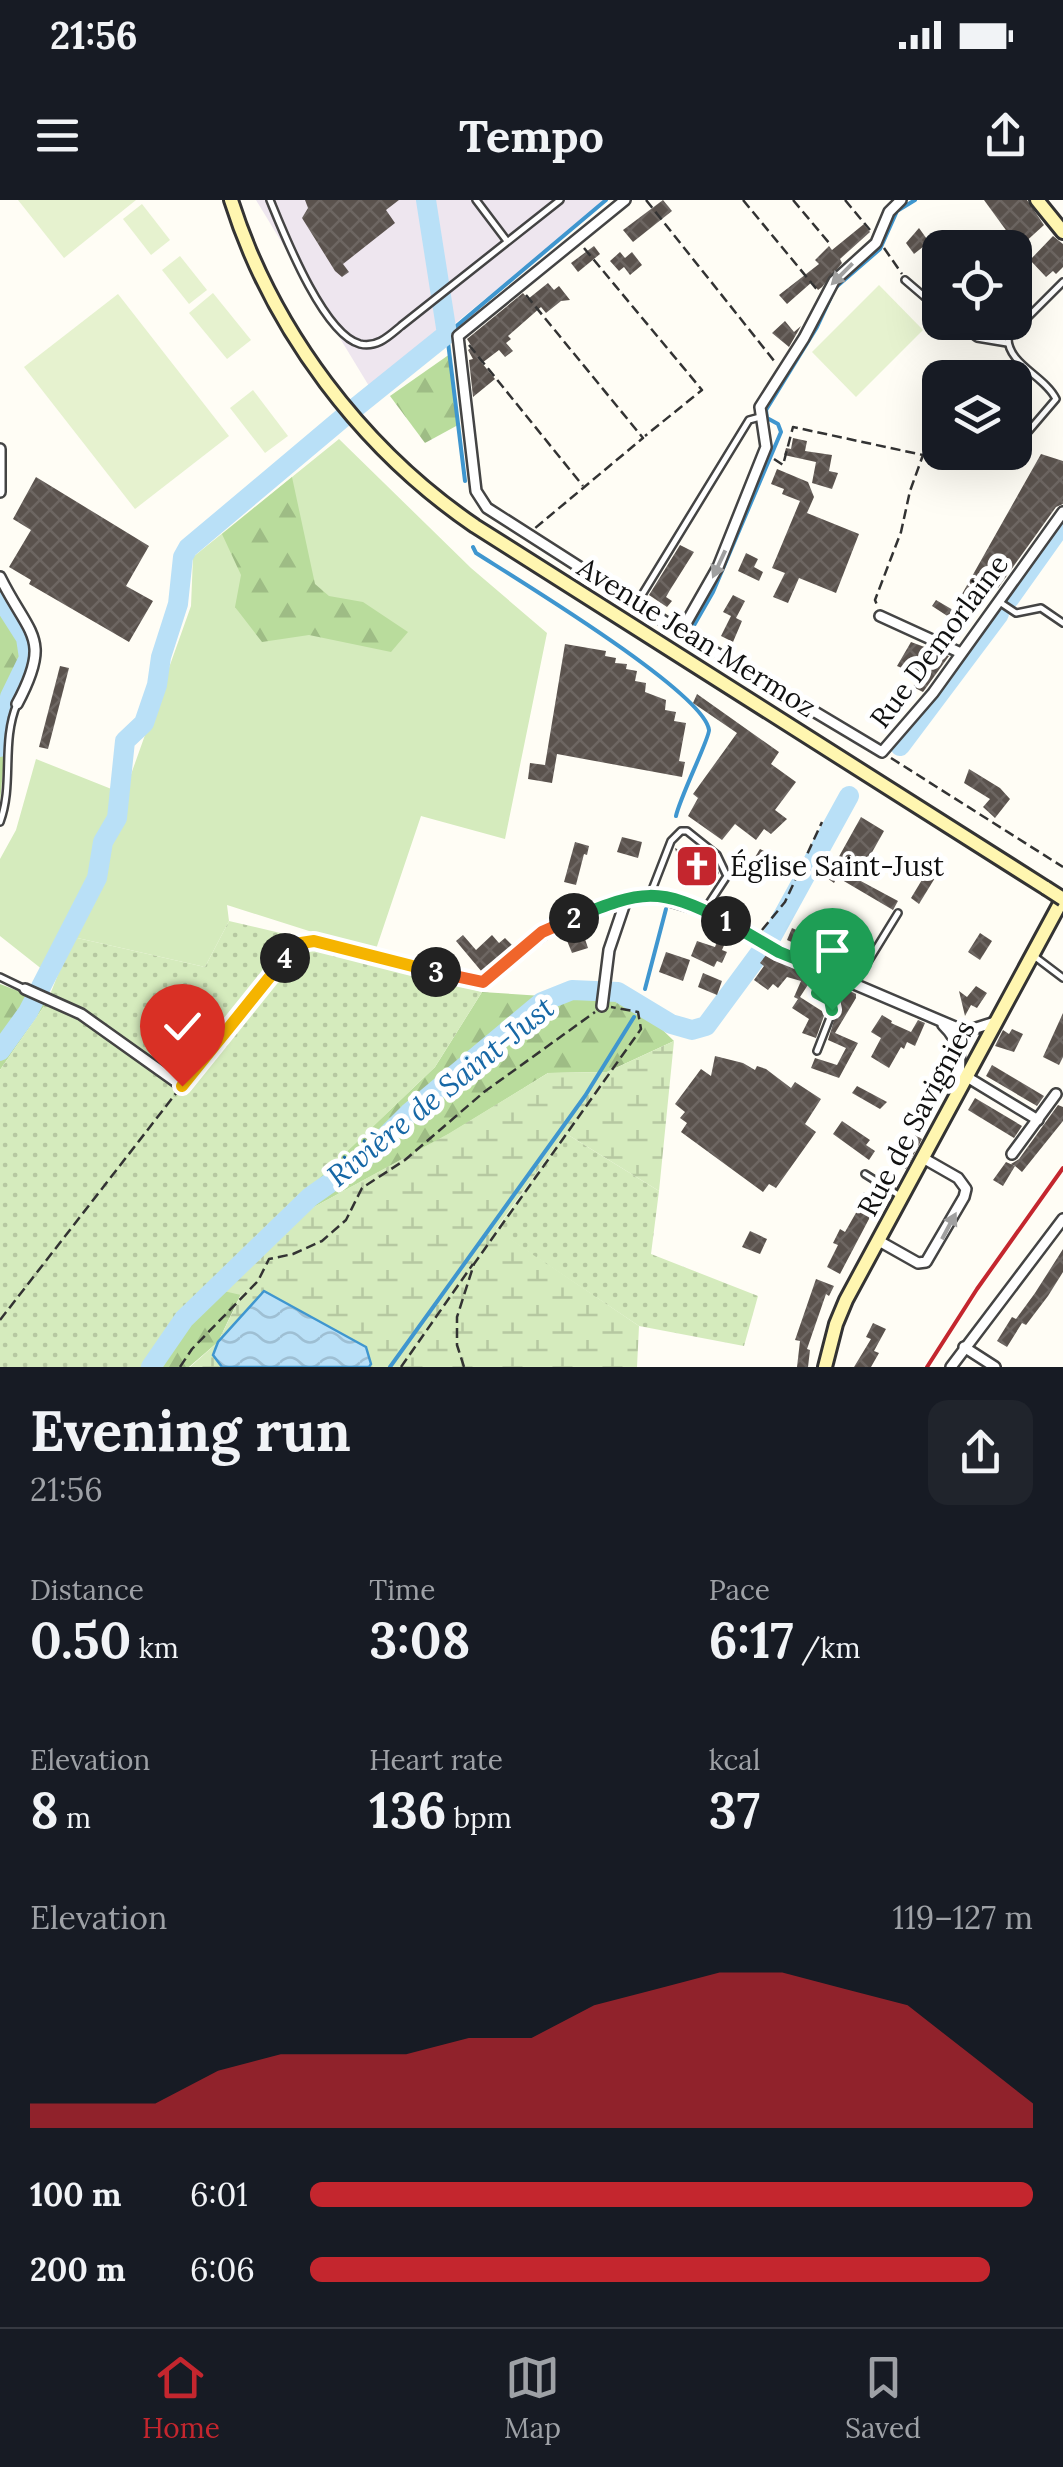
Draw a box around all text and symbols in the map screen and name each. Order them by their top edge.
text: 21:56 [50,11,138,59]
text: Tempo [459,107,604,164]
icon: menu [30,108,85,163]
icon: share [978,108,1033,163]
map controls [922,230,1032,470]
button: locate [922,230,1032,340]
one-way arrow [830,262,854,286]
button: layers [922,360,1032,470]
street label: Rue Demorlaine [862,547,1016,735]
street label: Avenue Jean Mermoz [570,548,823,725]
one-way arrow [710,549,727,578]
church icon: Église Saint-Just [674,843,720,889]
place label: Église Saint-Just [730,848,944,884]
pin: 2 [549,893,599,943]
pin: 1 [701,896,751,946]
text: 2 [567,900,581,936]
text: 1 [720,903,732,939]
pin [790,908,875,1011]
icon: arrive [805,923,860,978]
pin: 4 [260,933,310,983]
text: 4 [277,940,293,976]
pin: 3 [411,947,461,997]
text: 3 [428,954,444,990]
pin [140,984,225,1087]
water label: Rivière de Saint-Just [319,988,562,1194]
icon: check [155,999,210,1054]
street label: Rue de Savignies [849,1014,983,1222]
one-way arrow [940,1212,957,1241]
text: Evening run [30,1396,351,1466]
button: share [928,1400,1033,1505]
text: 21:56 [30,1469,103,1510]
text: Distance [30,1572,144,1608]
text: Time [369,1572,435,1608]
text: Pace [709,1572,770,1608]
text: 0.50 [30,1608,131,1672]
text: 3:08 [369,1608,470,1672]
text: 6:17 [709,1608,794,1672]
text: km [131,1630,179,1666]
text: /km [794,1630,860,1666]
text: Elevation [30,1742,150,1778]
text: Heart rate [369,1742,503,1778]
text: kcal [709,1742,760,1778]
text: 8 [30,1778,59,1842]
text: 136 [369,1778,446,1842]
text: 37 [709,1778,760,1842]
text: m [59,1800,91,1836]
text: bpm [446,1800,512,1836]
text: Elevation [30,1897,167,1938]
text: 119–127 m [893,1897,1033,1938]
text: 100 m [30,2174,122,2215]
text: 6:01 [190,2174,248,2215]
text: 200 m [30,2249,126,2290]
text: 6:06 [190,2249,255,2290]
tab: Home [142,2350,220,2446]
tab: Map [504,2350,561,2446]
tab: Saved [845,2350,921,2446]

